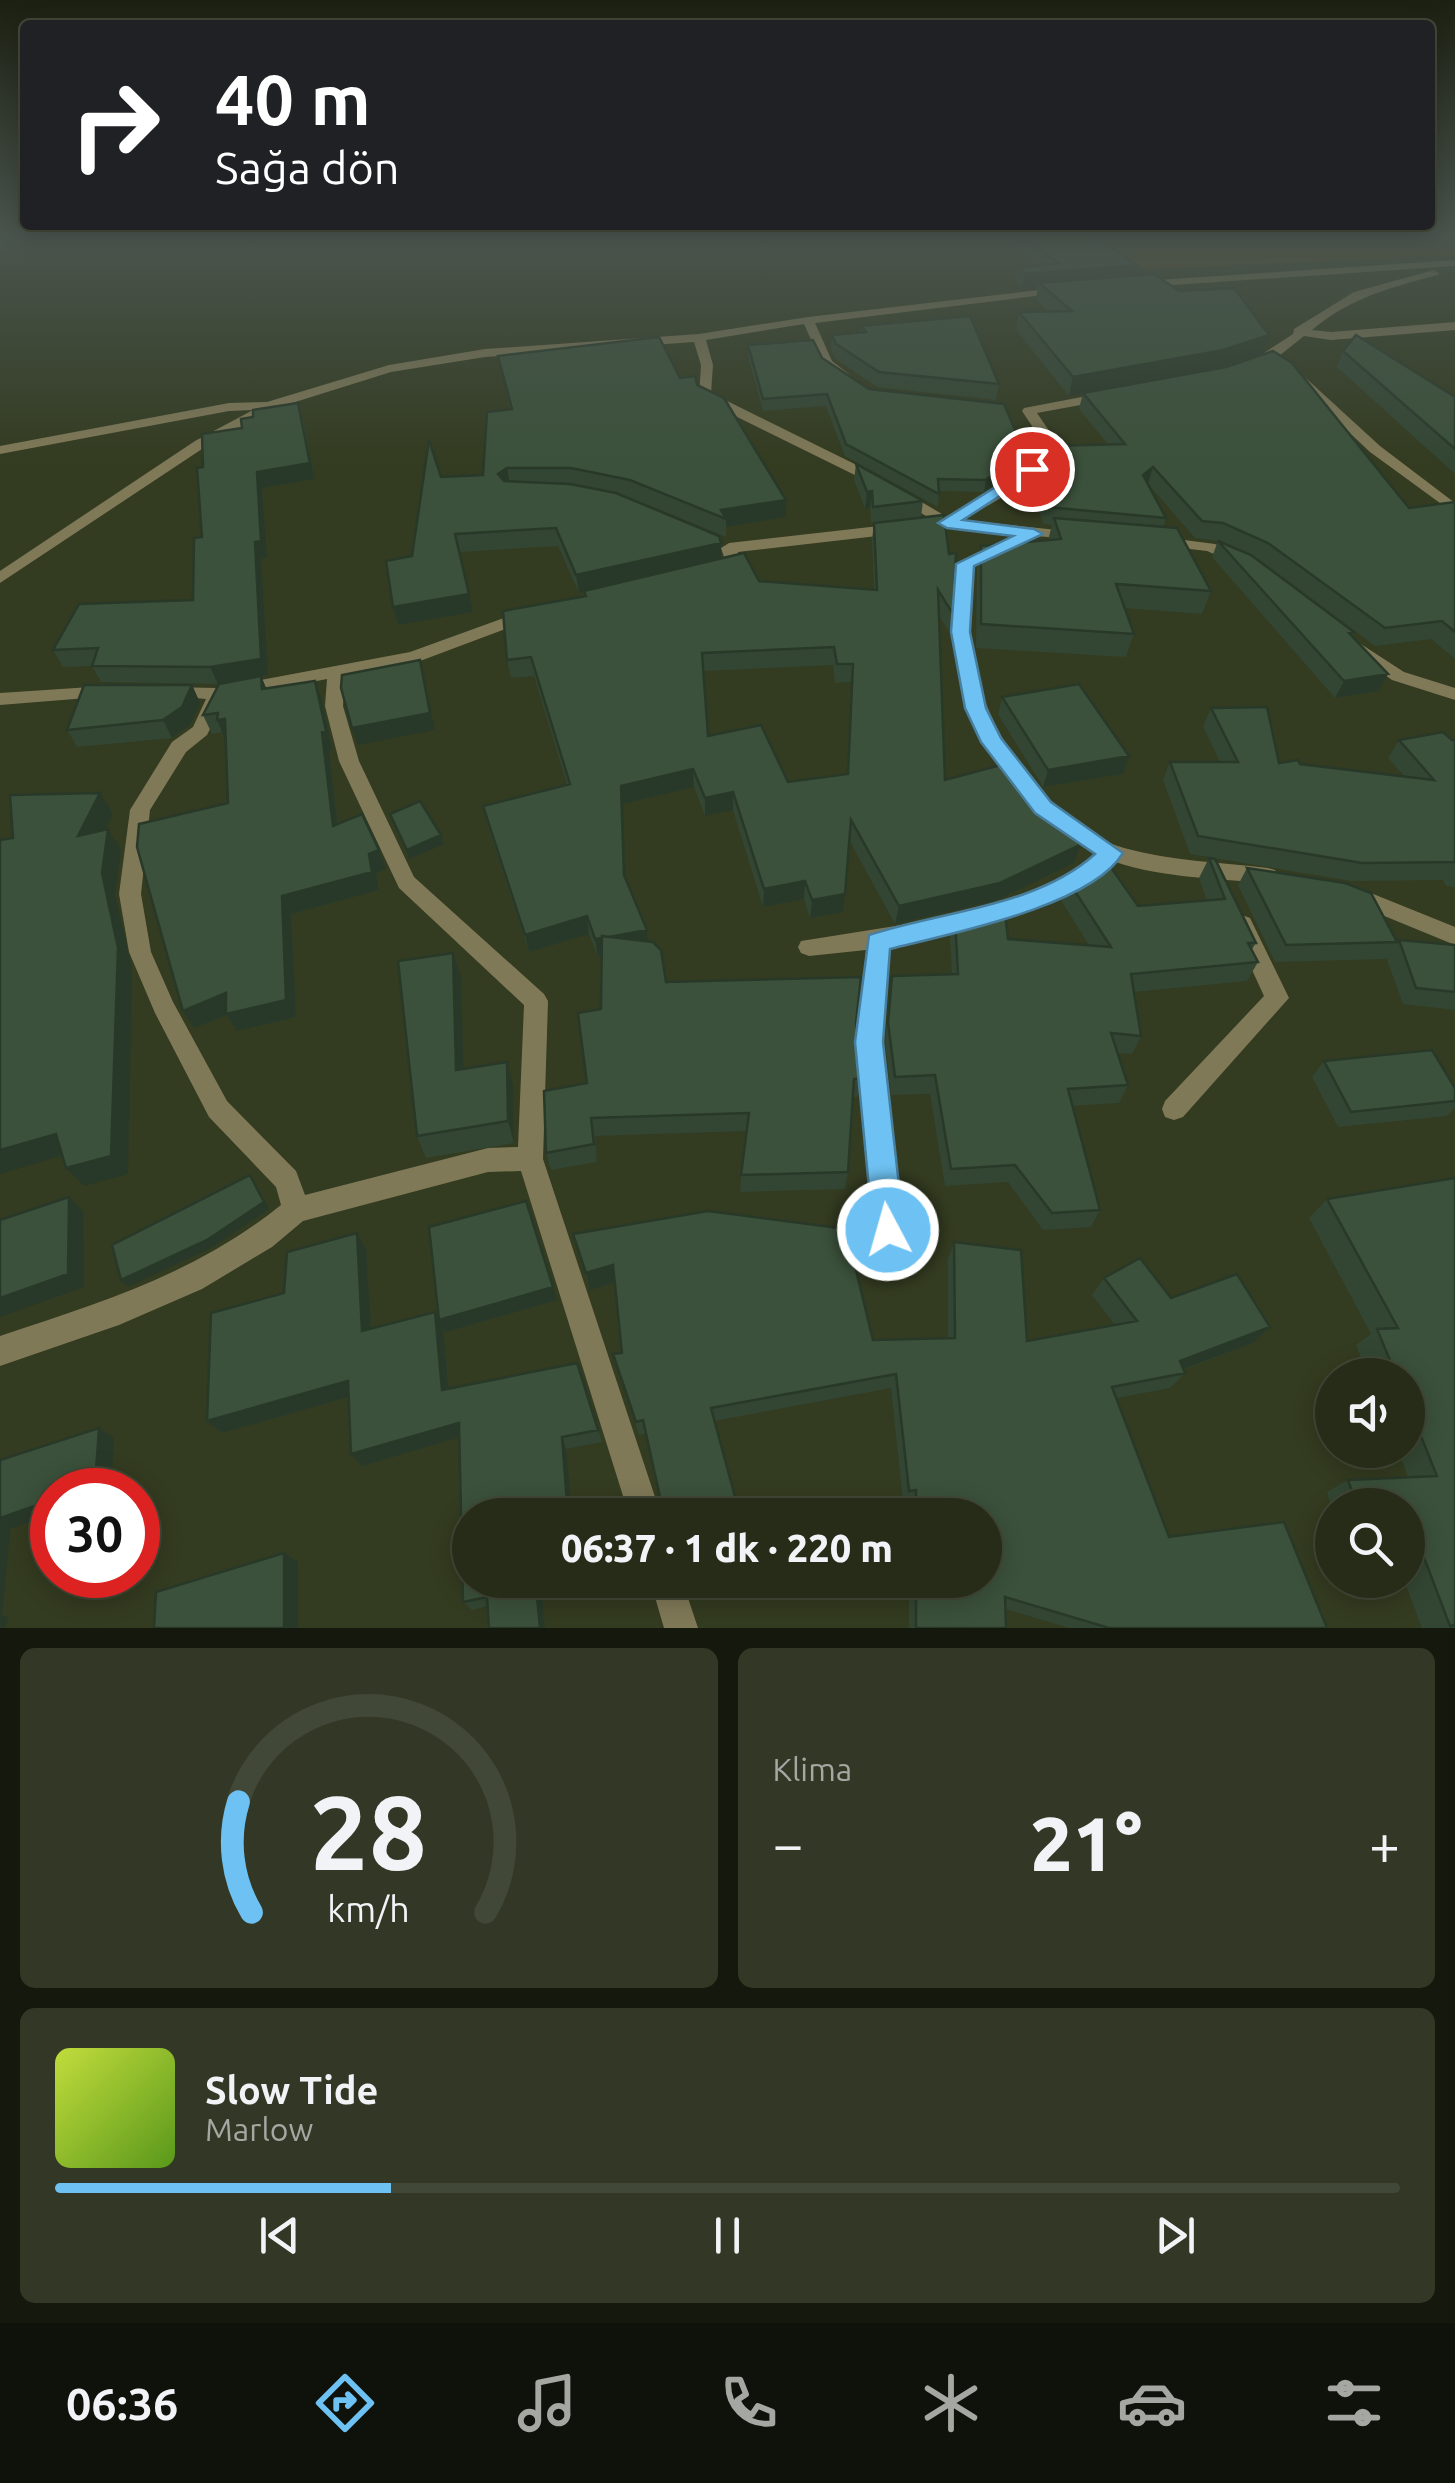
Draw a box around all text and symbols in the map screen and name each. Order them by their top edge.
icon: right [50,60,180,190]
text: 40 m [215,60,371,138]
text: Sağa dön [215,142,399,193]
pin [990,427,1075,512]
icon: arrive [1005,442,1060,497]
position arrow [836,1178,940,1282]
map controls [1315,1358,1425,1598]
button: sound [1315,1358,1425,1468]
speed limit sign: 30 [30,1468,160,1598]
button: search [1315,1488,1425,1598]
text: 06:37 · 1 dk · 220 m [561,1527,893,1569]
text: Klima [773,1751,852,1787]
text: 28 [310,1773,427,1890]
text: 21° [1030,1801,1142,1885]
text: − [773,1813,804,1874]
text: + [1369,1813,1400,1874]
text: km/h [327,1889,410,1929]
text: Slow Tide [205,2069,378,2111]
text: Marlow [205,2111,313,2147]
icon: previous [252,2208,307,2263]
icon: pause [700,2208,755,2263]
icon: next [1148,2208,1203,2263]
icon: directions [310,2368,380,2438]
icon: music [512,2368,582,2438]
icon: phone [714,2368,784,2438]
icon: climate [916,2368,986,2438]
icon: car [1117,2368,1187,2438]
icon: filters [1319,2368,1389,2438]
text: 06:36 [66,2378,178,2429]

